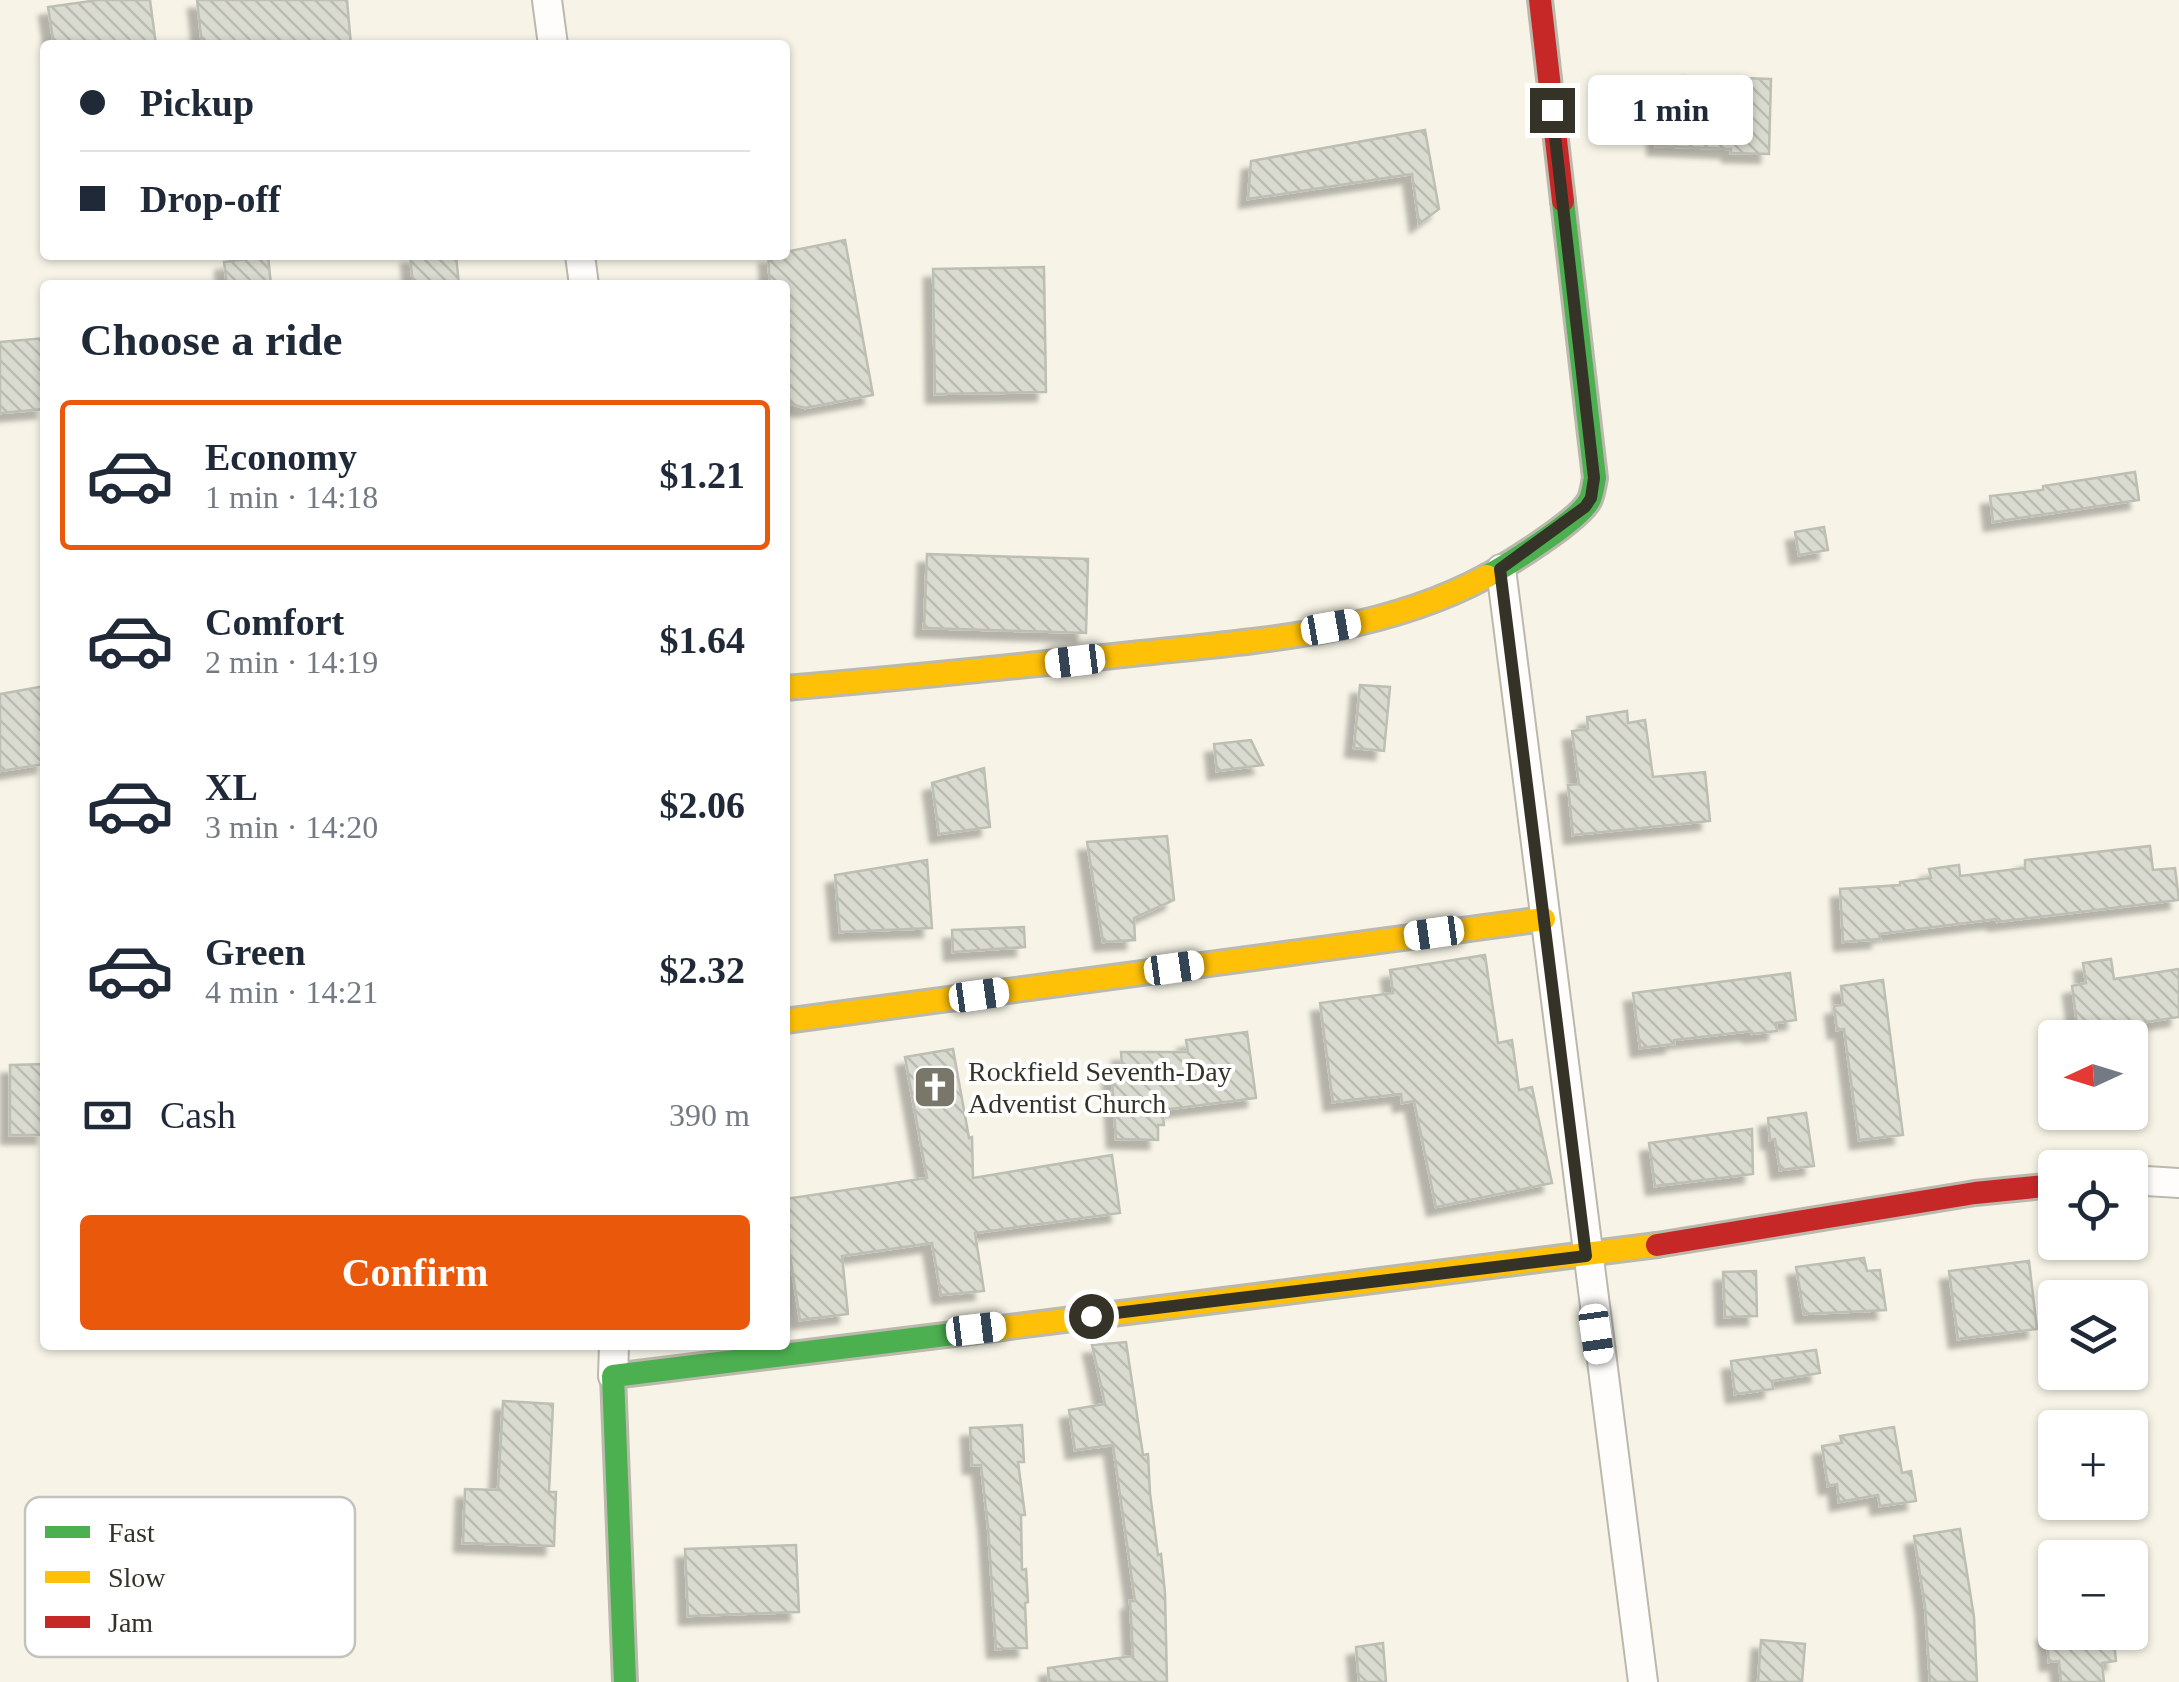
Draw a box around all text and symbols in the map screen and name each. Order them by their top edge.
callout: 1 min [1587,75,1752,145]
text: Pickup [140,82,254,124]
route end [1530,88,1575,133]
text: 1 min [1632,92,1709,128]
text: Drop-off [140,178,281,220]
text: Choose a ride [80,315,343,365]
icon: car [85,430,175,520]
text: Economy [205,436,357,478]
text: $1.21 [660,454,745,496]
text: 1 min · 14:18 [205,479,378,515]
icon: car [85,595,175,685]
text: Comfort [205,601,344,643]
car [1299,607,1363,647]
text: $1.64 [660,619,745,661]
car [1043,642,1107,680]
text: 2 min · 14:19 [205,644,378,680]
icon: car [85,760,175,850]
text: XL [205,766,258,808]
text: $2.06 [660,784,745,826]
text: 3 min · 14:20 [205,809,378,845]
car [1402,914,1466,952]
icon: car [85,925,175,1015]
text: Green [205,931,306,973]
text: $2.32 [660,949,745,991]
car [1142,949,1206,987]
text: 4 min · 14:21 [205,974,378,1010]
car [947,976,1011,1014]
north arrow [2038,1020,2148,1130]
map controls [2038,1020,2148,1650]
place label: Rockfield Seventh-Day Adventist Church [968,1056,1232,1119]
church icon: Rockfield Seventh-Day Adventist Church [912,1064,958,1110]
icon: cash [80,1088,135,1143]
text: Cash [160,1094,236,1136]
text: 390 m [669,1097,750,1133]
button: locate [2038,1150,2148,1260]
button: Confirm [80,1215,750,1330]
button: layers [2038,1280,2148,1390]
route start [1069,1294,1114,1339]
car [1577,1302,1615,1366]
car [944,1310,1008,1348]
button: + [2038,1410,2148,1520]
legend [25,1497,355,1657]
text: Fast [108,1517,155,1548]
button: − [2038,1540,2148,1650]
text: Slow [108,1562,166,1593]
text: Jam [108,1607,153,1638]

